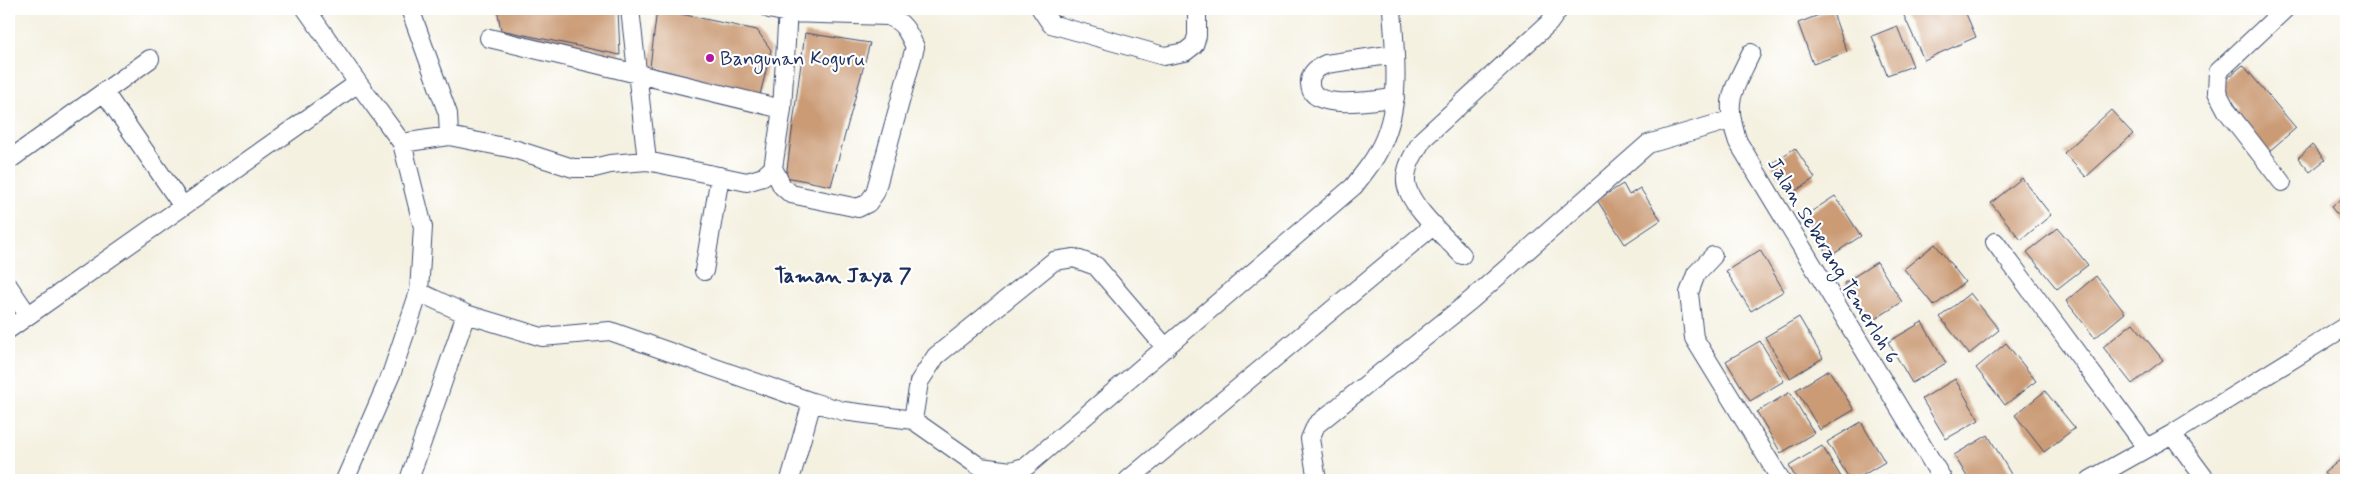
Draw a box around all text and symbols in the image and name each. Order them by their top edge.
place label: Bangunan Koguru [720,46,865,74]
marker: Bangunan Koguru [704,52,716,64]
street label: Jalan Seberang Temerloh 6 [1760,153,1905,369]
district label: Taman Jaya 7 [774,262,912,290]

